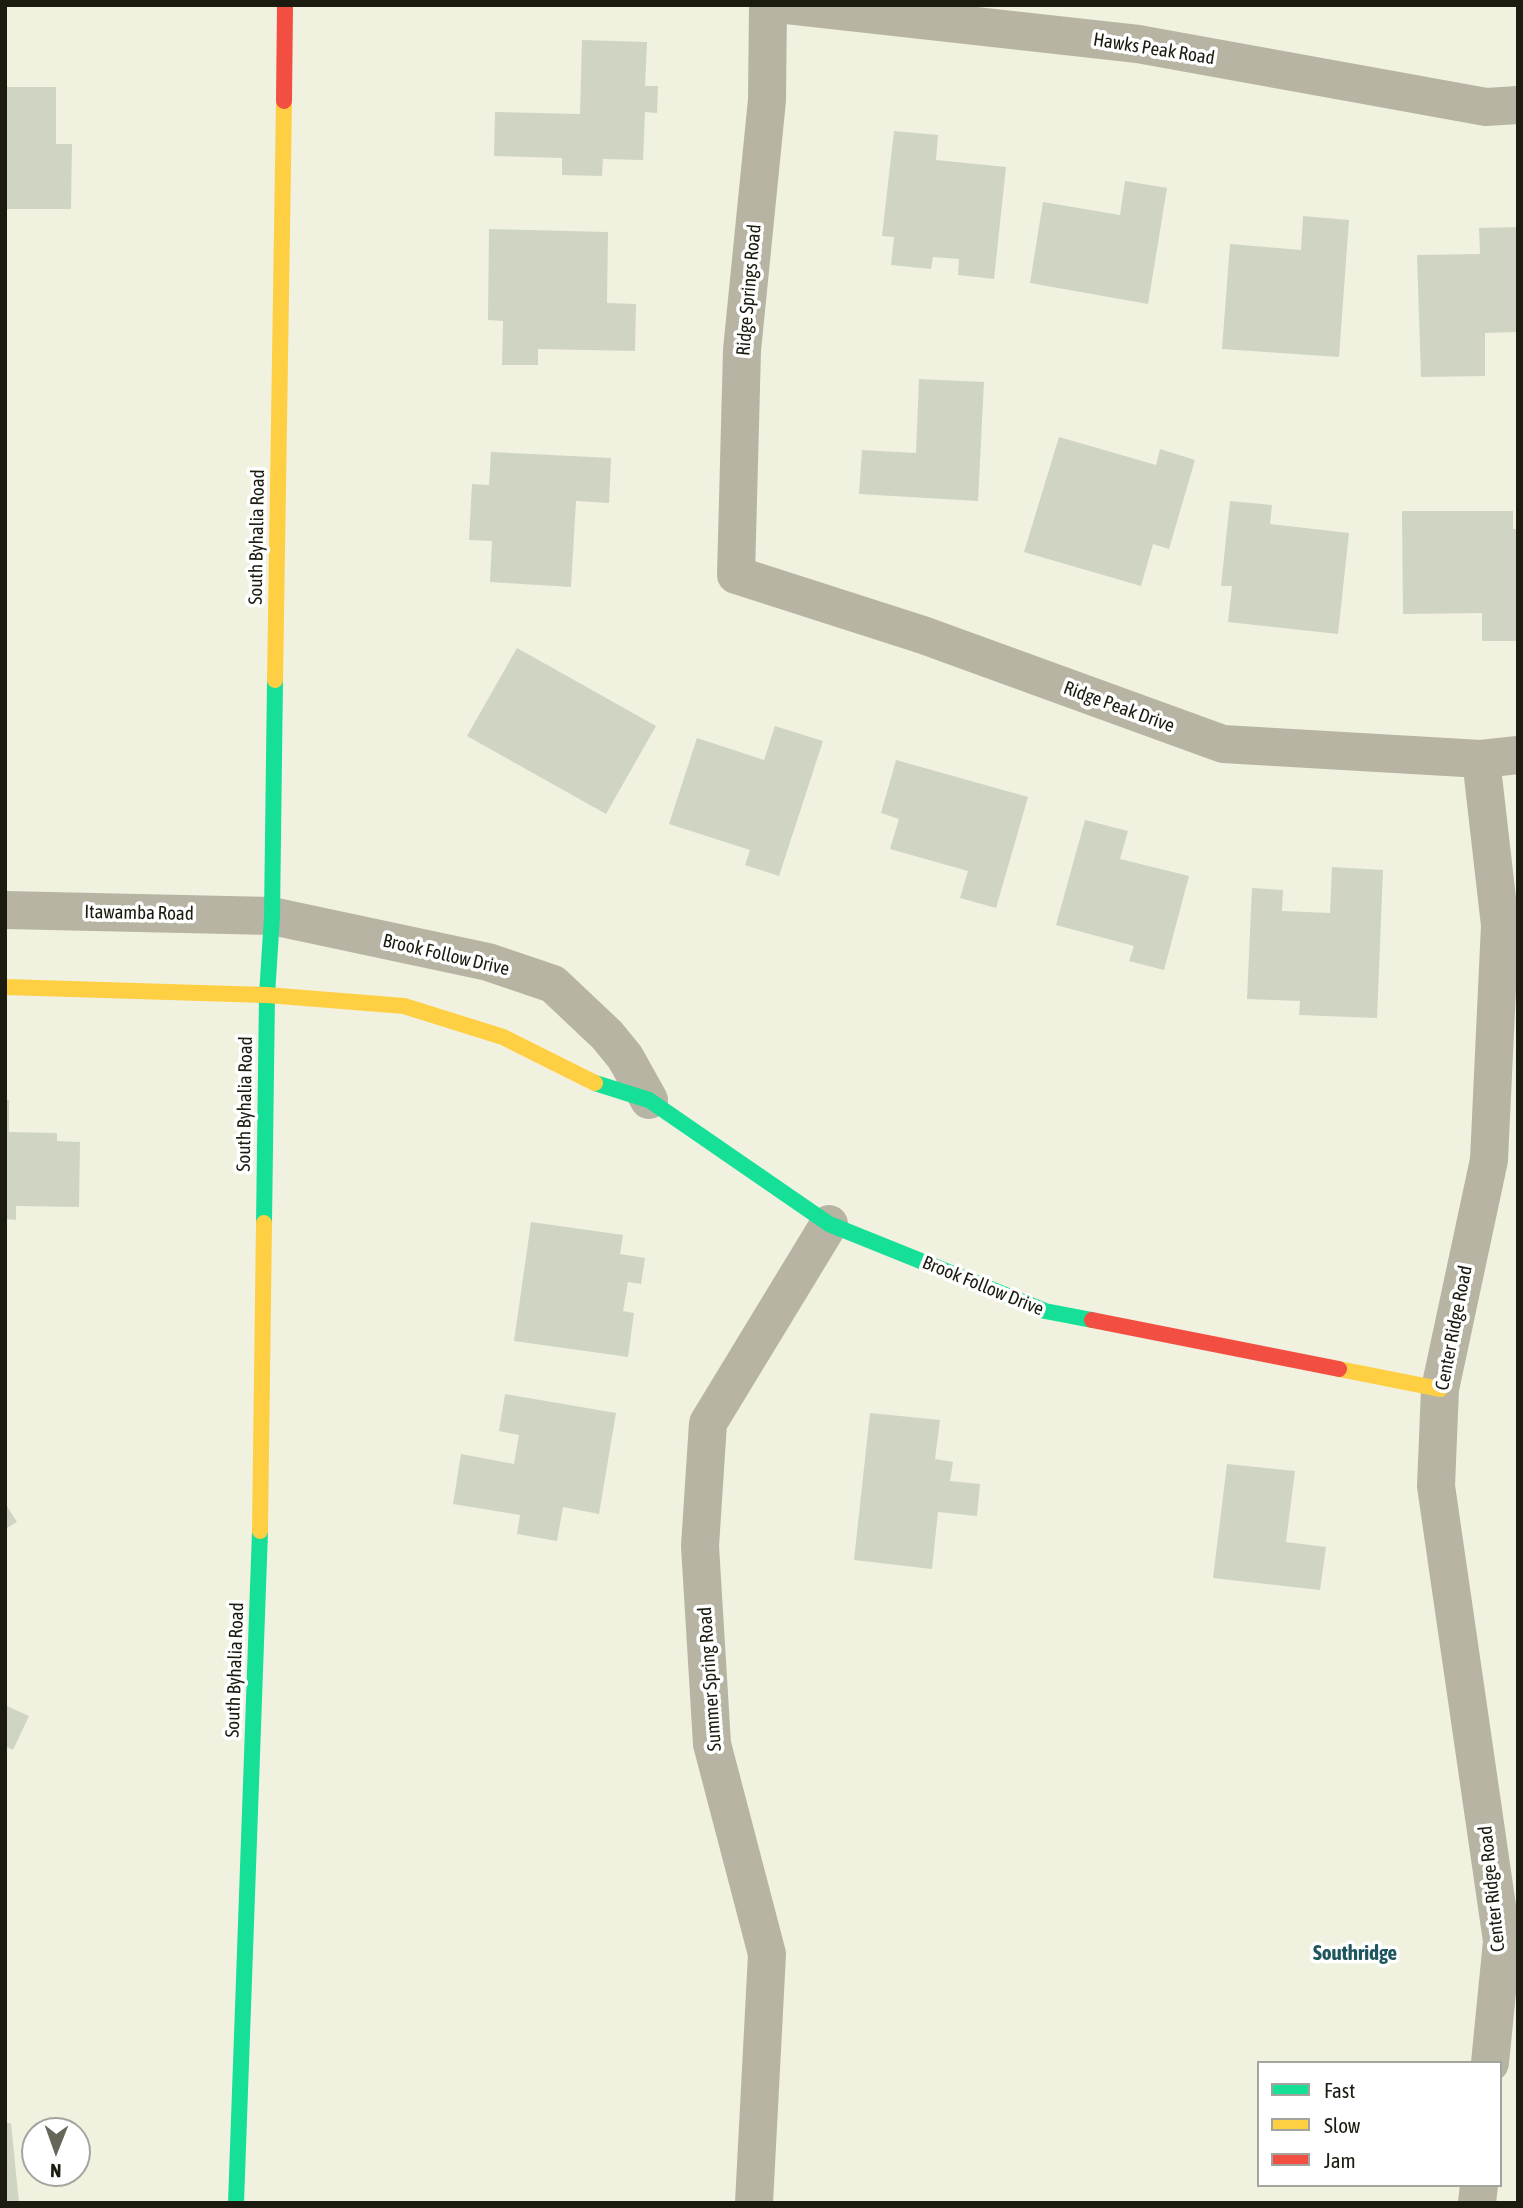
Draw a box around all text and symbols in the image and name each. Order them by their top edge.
street label: Hawks Peak Road [1092,28,1216,70]
street label: Ridge Springs Road [732,223,766,357]
street label: South Byhalia Road [244,469,270,605]
street label: Ridge Peak Drive [1060,676,1178,738]
street label: Itawamba Road [84,901,194,925]
street label: Brook Follow Drive [381,929,511,981]
street label: South Byhalia Road [232,1036,258,1172]
street label: Brook Follow Drive [919,1251,1047,1321]
street label: Center Ridge Road [1431,1264,1477,1392]
street label: South Byhalia Road [221,1602,249,1738]
street label: Summer Spring Road [694,1606,726,1752]
street label: Center Ridge Road [1474,1825,1510,1953]
district label: Southridge [1313,1940,1397,1966]
legend [1257,2061,1502,2187]
text: Fast [1324,2078,1355,2102]
text: Slow [1324,2113,1360,2137]
north arrow [21,2117,91,2187]
text: Jam [1324,2148,1356,2172]
text: N [50,2160,61,2182]

